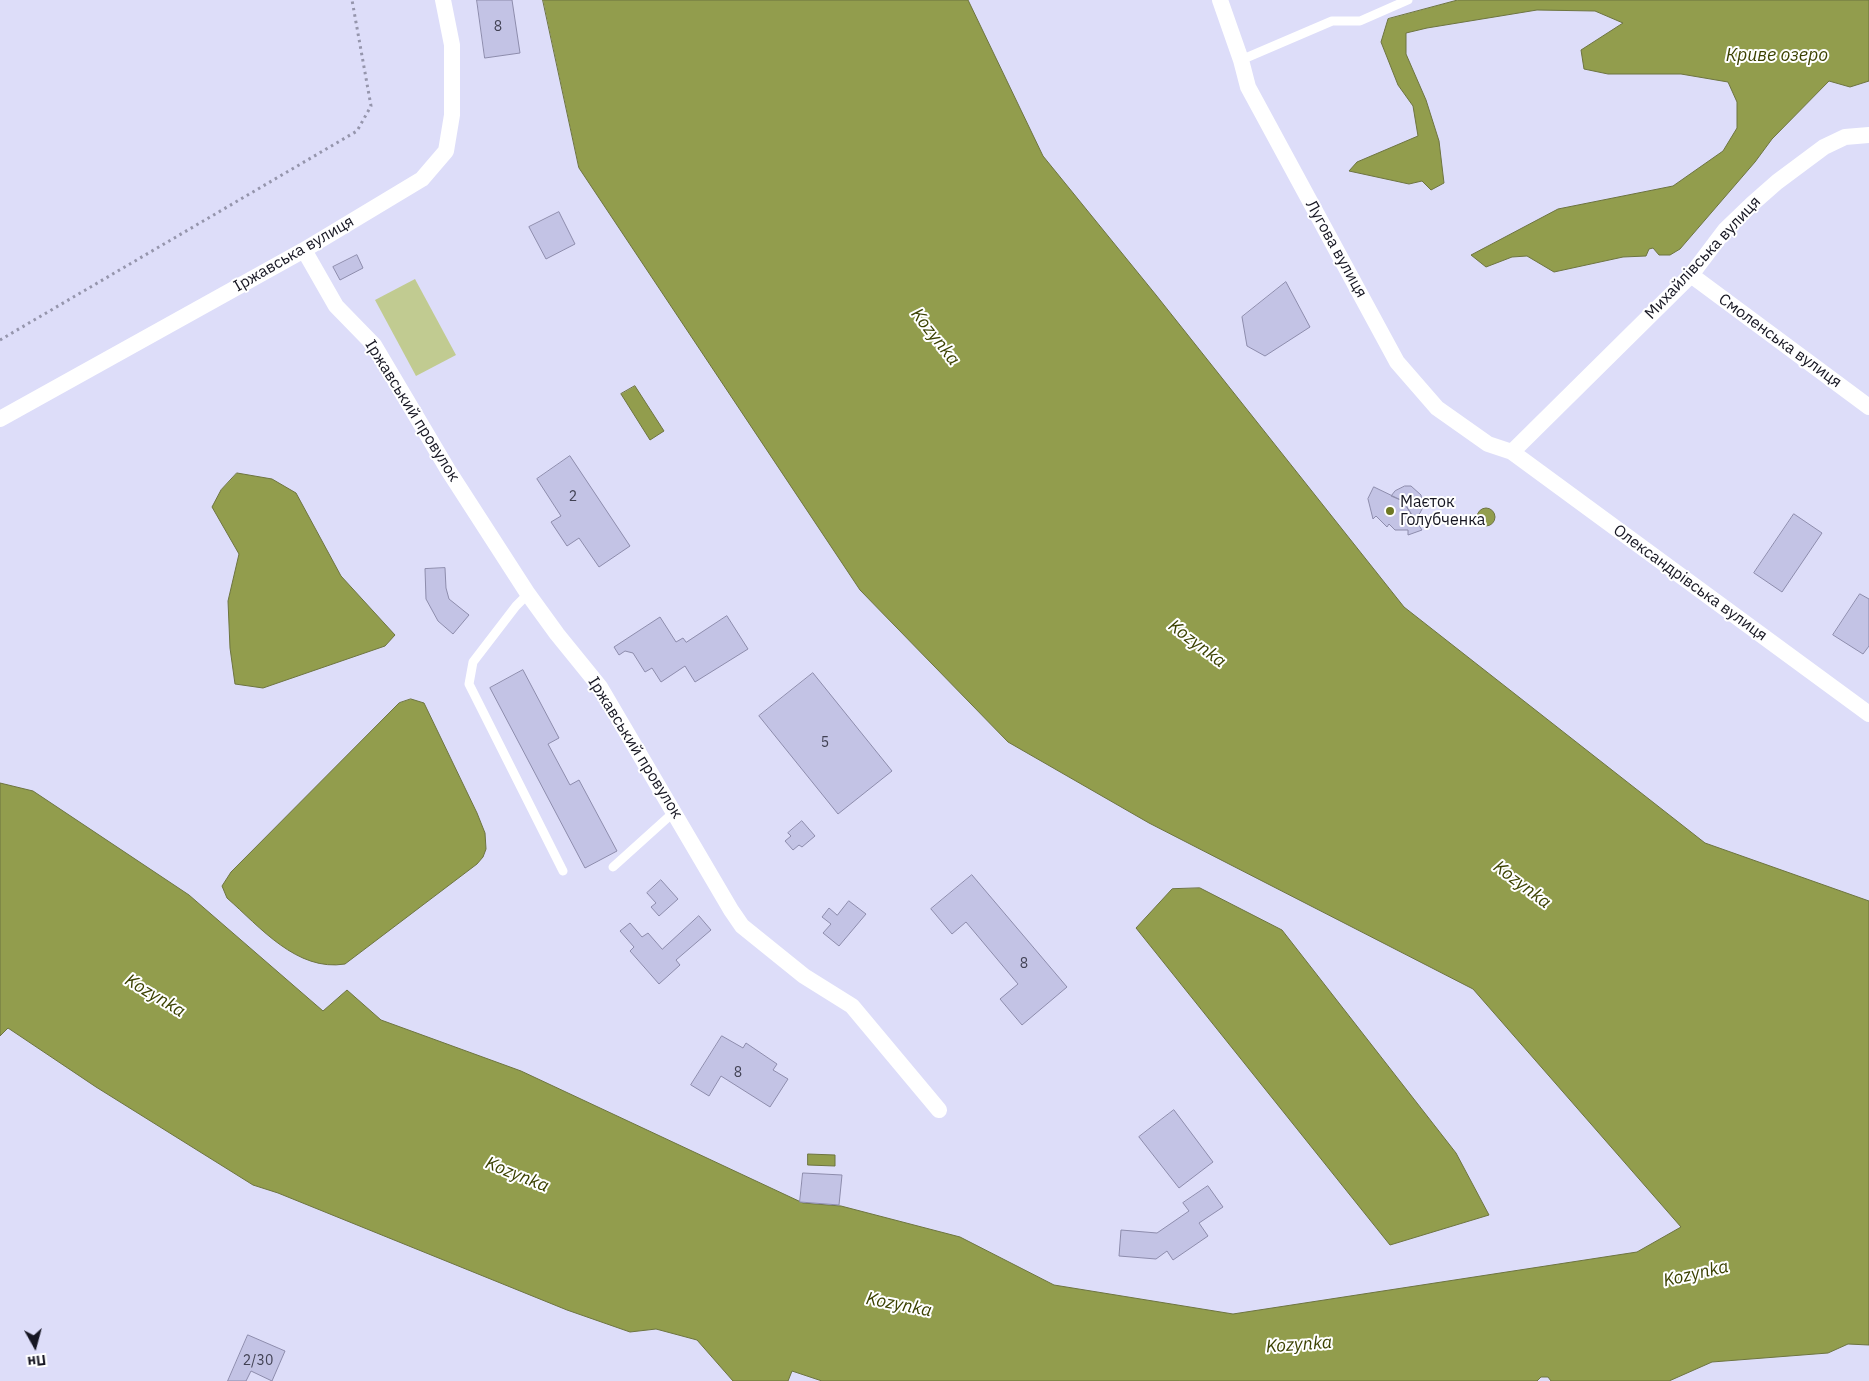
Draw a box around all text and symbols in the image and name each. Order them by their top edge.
house number: 8 [494,19,502,35]
water label: Криве озеро [1726,45,1828,67]
street label: Михайлівська вулиця [1641,193,1765,323]
street label: Лугова вулиця [1301,197,1371,301]
street label: Іржавська вулиця [230,212,358,296]
street label: Смоленська вулиця [1715,290,1845,392]
water label: Kozynka [906,304,964,370]
street label: Іржавський провулок [361,337,463,485]
house number: 2 [569,489,577,505]
place label: Маєток Голубченка [1400,492,1485,530]
marker: Маєток Голубченка [1384,505,1396,517]
street label: Олександрівська вулиця [1609,521,1771,645]
water label: Kozynka [1164,615,1230,673]
street label: Іржавський провулок [584,674,686,822]
house number: 5 [821,735,829,751]
water label: Kozynka [1489,856,1555,914]
house number: 8 [1020,956,1028,972]
water label: Kozynka [121,970,189,1022]
house number: 8 [734,1065,742,1081]
water label: Kozynka [482,1153,552,1197]
water label: Kozynka [1661,1256,1731,1292]
water label: Kozynka [864,1288,934,1322]
north arrow [10,1321,60,1371]
water label: Kozynka [1265,1332,1333,1358]
text: Пн [27,1351,47,1371]
house number: 2/30 [243,1353,273,1369]

